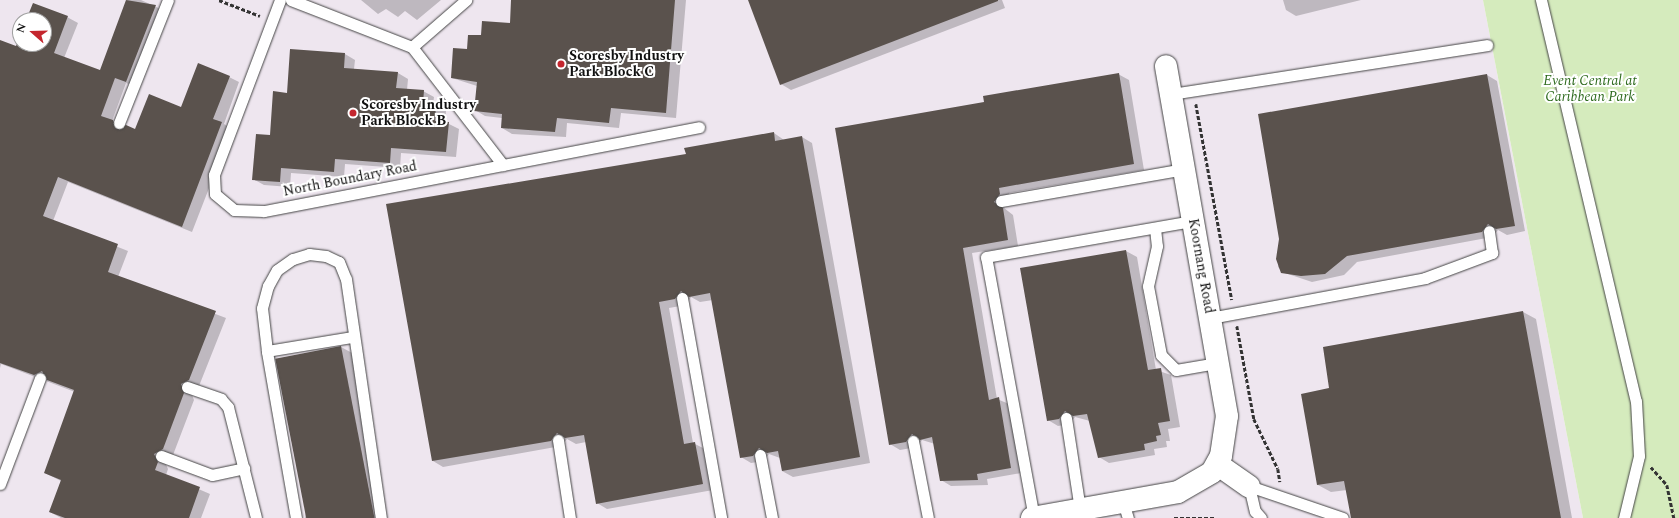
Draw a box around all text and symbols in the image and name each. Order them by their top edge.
north arrow [12,12,52,52]
text: N [12,21,31,35]
place label: Scoresby Industry Park Block C [569,48,684,80]
marker: Scoresby Industry Park Block C [556,59,566,69]
park label: Event Central at Caribbean Park [1543,73,1637,106]
place label: Scoresby Industry Park Block B [361,97,476,130]
marker: Scoresby Industry Park Block B [348,108,358,118]
street label: North Boundary Road [282,158,418,200]
street label: Koornang Road [1184,217,1218,315]

